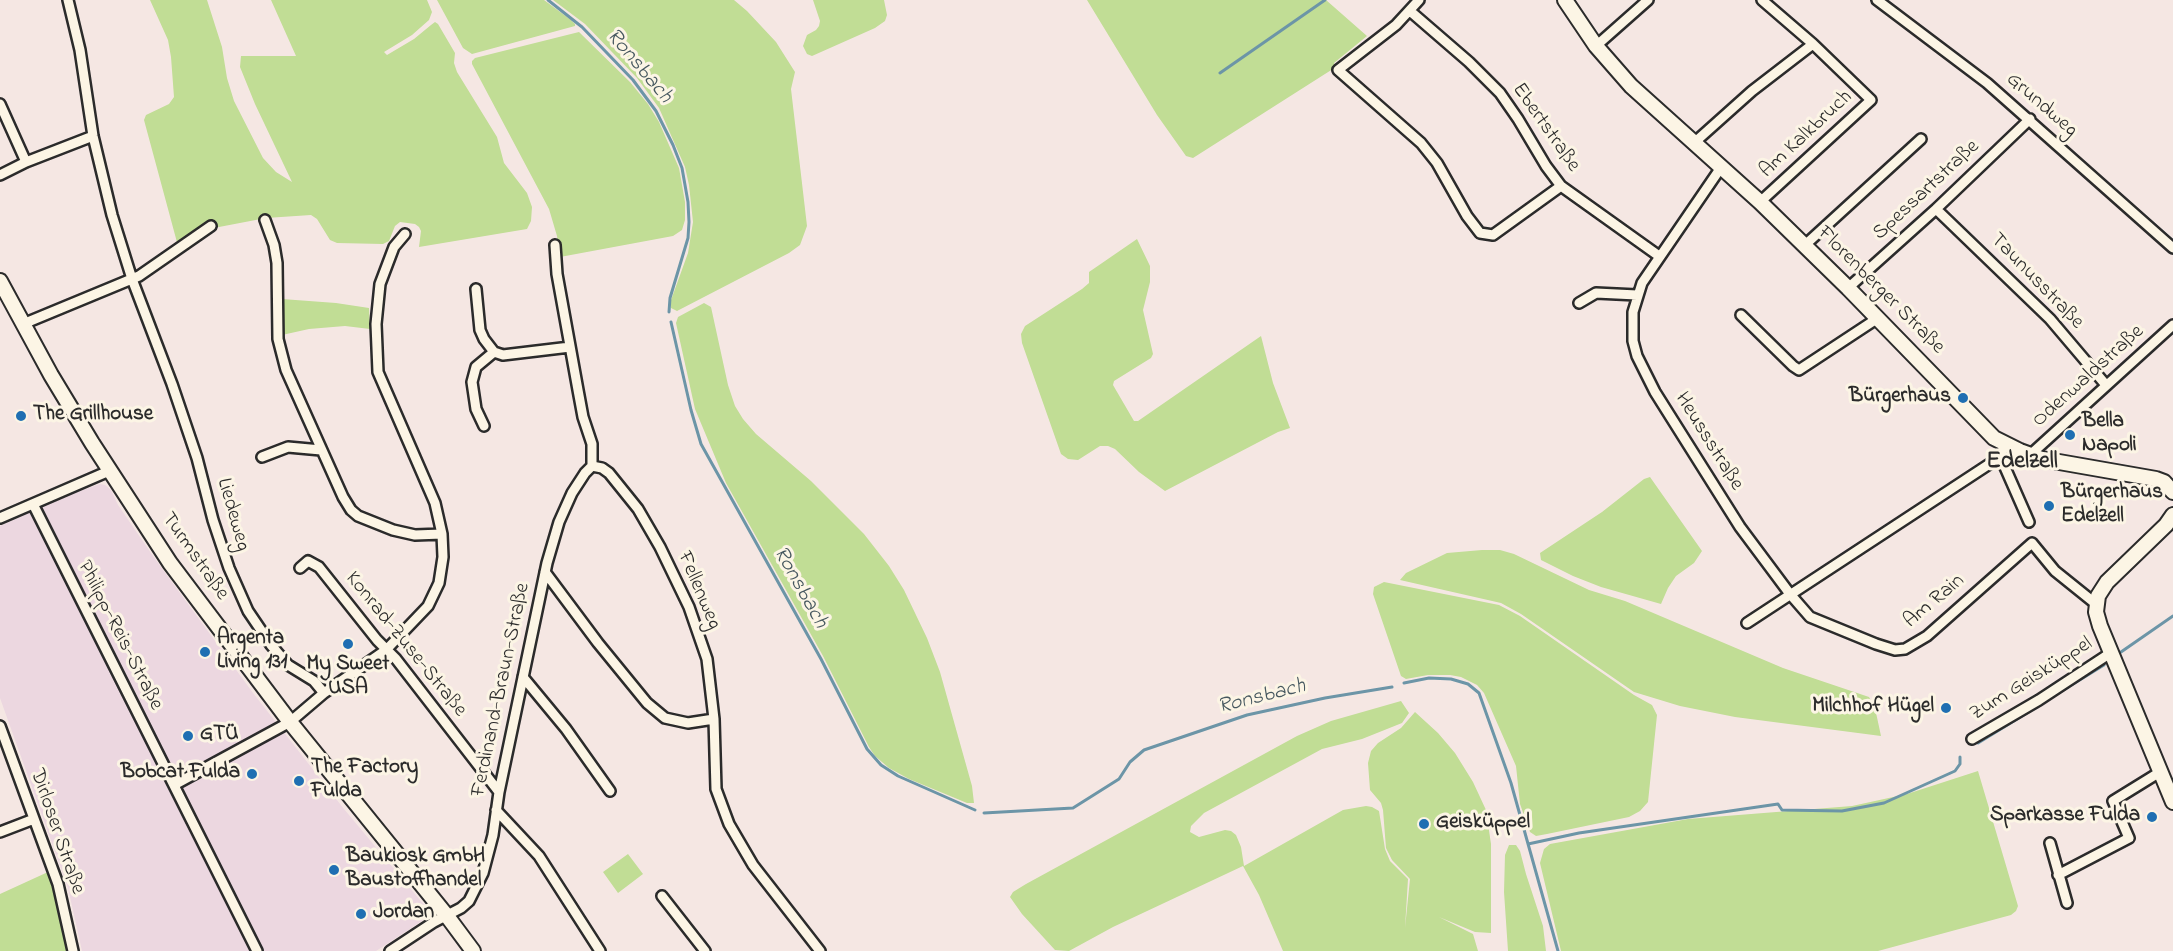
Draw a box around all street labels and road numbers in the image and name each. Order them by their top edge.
street label: Grundweg [2000,68,2082,144]
street label: Ebertstraße [1505,79,1585,177]
street label: Am Kalkbruch [1755,86,1859,184]
street label: Spessartstraße [1868,135,1986,247]
street label: Florenberger Straße [1811,222,1949,360]
street label: Taunusstraße [1984,229,2088,335]
street label: Odenwaldstraße [2028,320,2150,434]
street label: Heussstraße [1668,388,1748,496]
street label: Liedeweg [210,476,254,554]
street label: Turmstraße [155,508,233,606]
street label: Fellenweg [670,548,726,634]
street label: Philipp-Reis-Straße [70,557,168,715]
street label: Konrad-Zuse-Straße [339,567,471,723]
street label: Am Rain [1899,569,1971,635]
street label: Ferdinand-Braun-Straße [467,581,537,799]
street label: Zum Geisküppel [1966,632,2098,728]
street label: Dirloser Straße [23,766,89,898]

